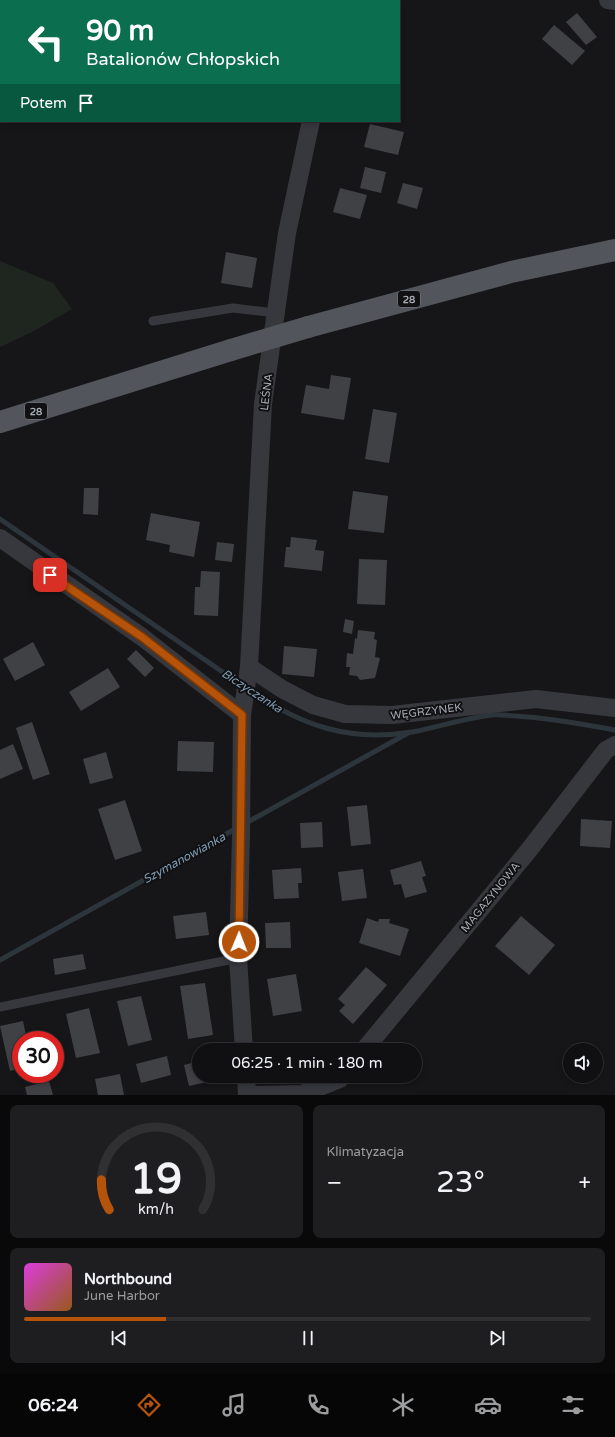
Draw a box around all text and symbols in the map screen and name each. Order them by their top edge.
text: 90 m [86,14,154,48]
icon: left [20,16,72,68]
text: Batalionów Chłopskich [86,48,280,70]
icon: arrive [75,92,97,114]
text: Potem [20,94,67,112]
road number: 28 [398,291,420,307]
street label: LEŚNA [257,373,275,411]
road number: 28 [25,403,47,419]
pin [33,558,67,592]
icon: arrive [39,564,61,586]
water label: Biczyczanka [219,666,285,716]
street label: WĘGRZYNEK [390,701,463,722]
water label: Szymanowianka [140,830,228,886]
street label: MAGAZYNOWA [458,860,523,935]
position arrow [218,921,260,963]
speed limit sign: 30 [12,1031,64,1083]
map controls [563,1043,603,1083]
button: sound [563,1043,603,1083]
text: 06:25 · 1 min · 180 m [232,1054,382,1072]
text: Klimatyzacja [327,1144,404,1160]
text: 19 [130,1154,182,1204]
text: 23° [436,1164,485,1201]
text: − [327,1170,342,1196]
text: + [579,1170,591,1196]
text: km/h [138,1200,174,1217]
text: Northbound [84,1270,172,1288]
text: June Harbor [84,1288,160,1304]
icon: previous [108,1327,130,1349]
icon: pause [297,1327,319,1349]
icon: next [486,1327,508,1349]
icon: directions [135,1391,163,1419]
icon: music [220,1391,248,1419]
icon: phone [304,1391,332,1419]
icon: climate [389,1391,417,1419]
icon: car [474,1391,502,1419]
icon: filters [559,1391,587,1419]
text: 06:24 [28,1394,78,1416]

